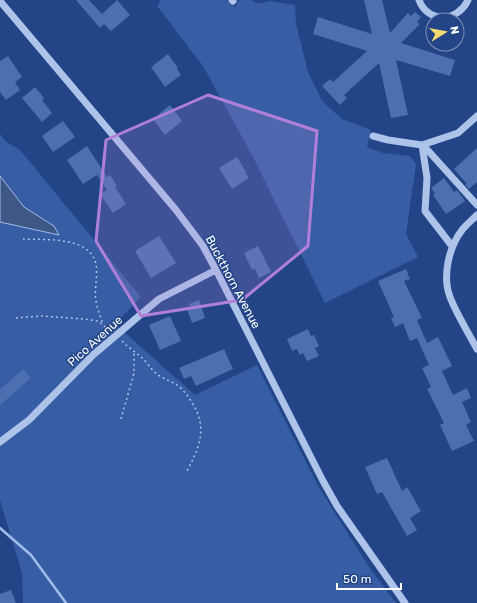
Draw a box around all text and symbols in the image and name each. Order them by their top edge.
north arrow [425,12,465,52]
text: N [447,25,461,35]
street label: Buckthorn Avenue [203,233,264,331]
street label: Pico Avenue [65,313,125,369]
scale bar [337,565,401,591]
text: 50 m [343,572,371,586]

